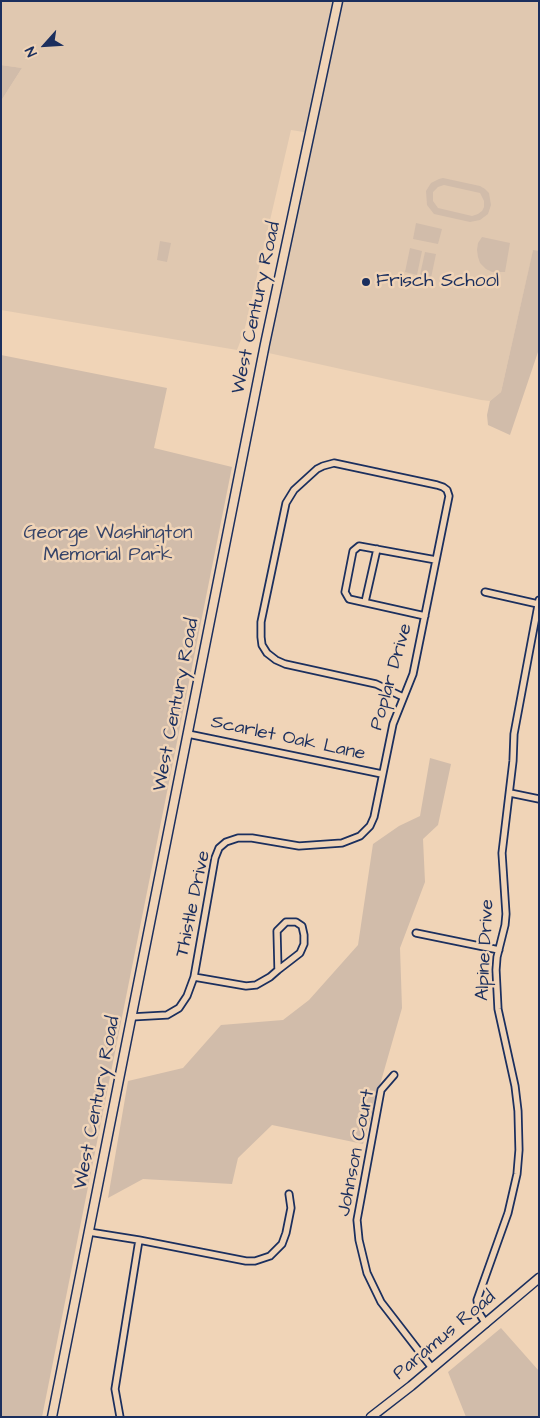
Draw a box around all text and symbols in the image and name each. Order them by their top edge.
north arrow [20,20,70,70]
text: N [21,43,42,60]
street label: West Century Road [228,220,286,396]
place label: Frisch School [376,271,499,293]
marker: Frisch School [360,276,372,288]
park label: George Washington Memorial Park [24,523,192,567]
street label: West Century Road [149,617,205,793]
street label: Poplar Drive [366,621,418,733]
street label: Scarlet Oak Lane [209,712,367,766]
street label: Thistle Drive [172,849,216,959]
street label: Alpine Drive [472,899,500,1001]
street label: West Century Road [70,1015,126,1191]
street label: Johnson Court [334,1088,380,1218]
street label: Paramus Road [389,1286,501,1386]

